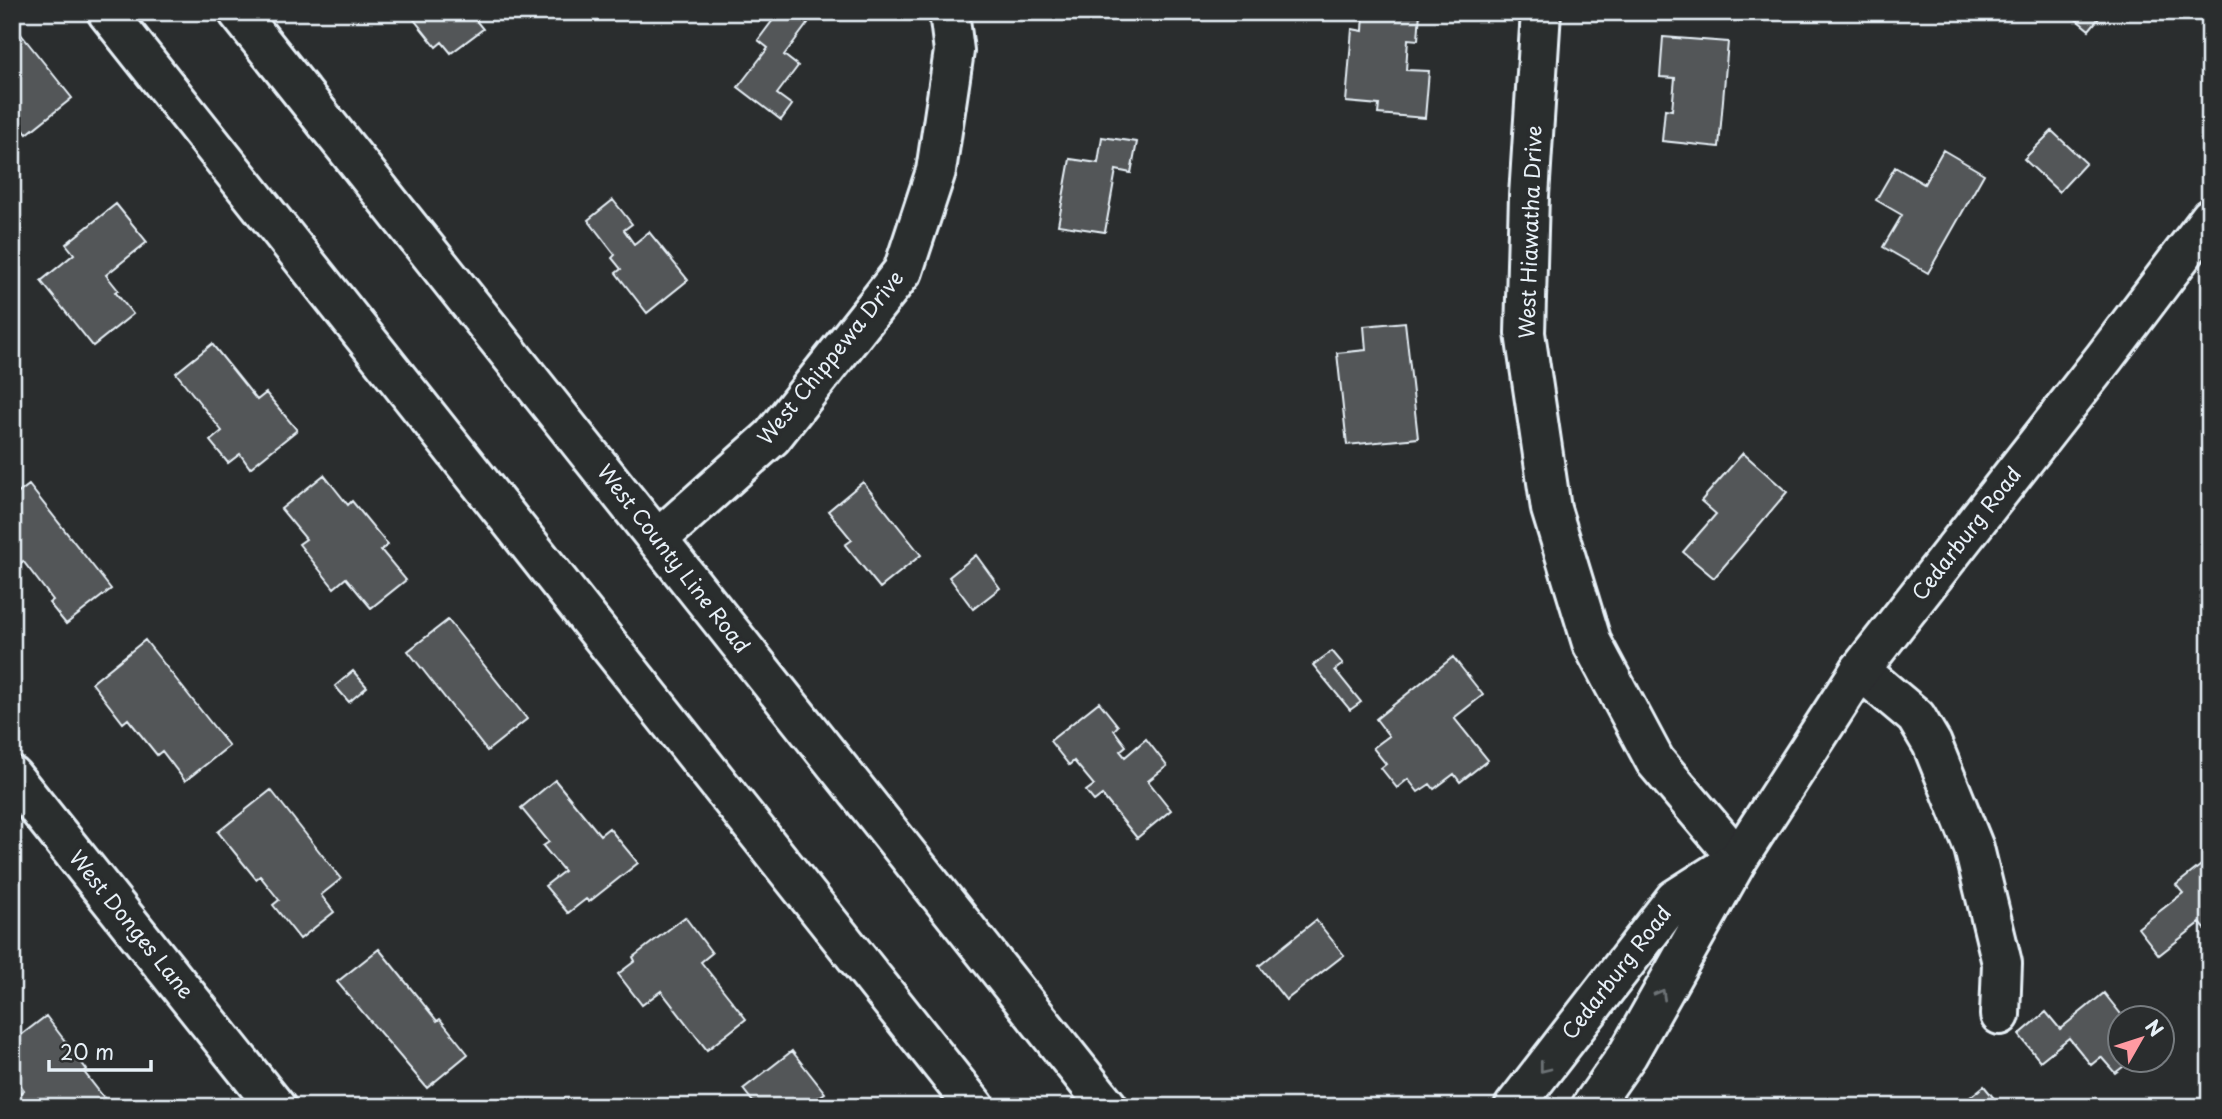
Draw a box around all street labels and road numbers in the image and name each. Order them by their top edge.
street label: West Hiawatha Drive [1509,125,1549,339]
street label: West Chippewa Drive [749,262,910,451]
street label: West County Line Road [590,456,759,659]
street label: Cedarburg Road [1903,459,2028,607]
street label: West Donges Lane [62,842,203,1005]
street label: Cedarburg Road [1553,898,1678,1046]

